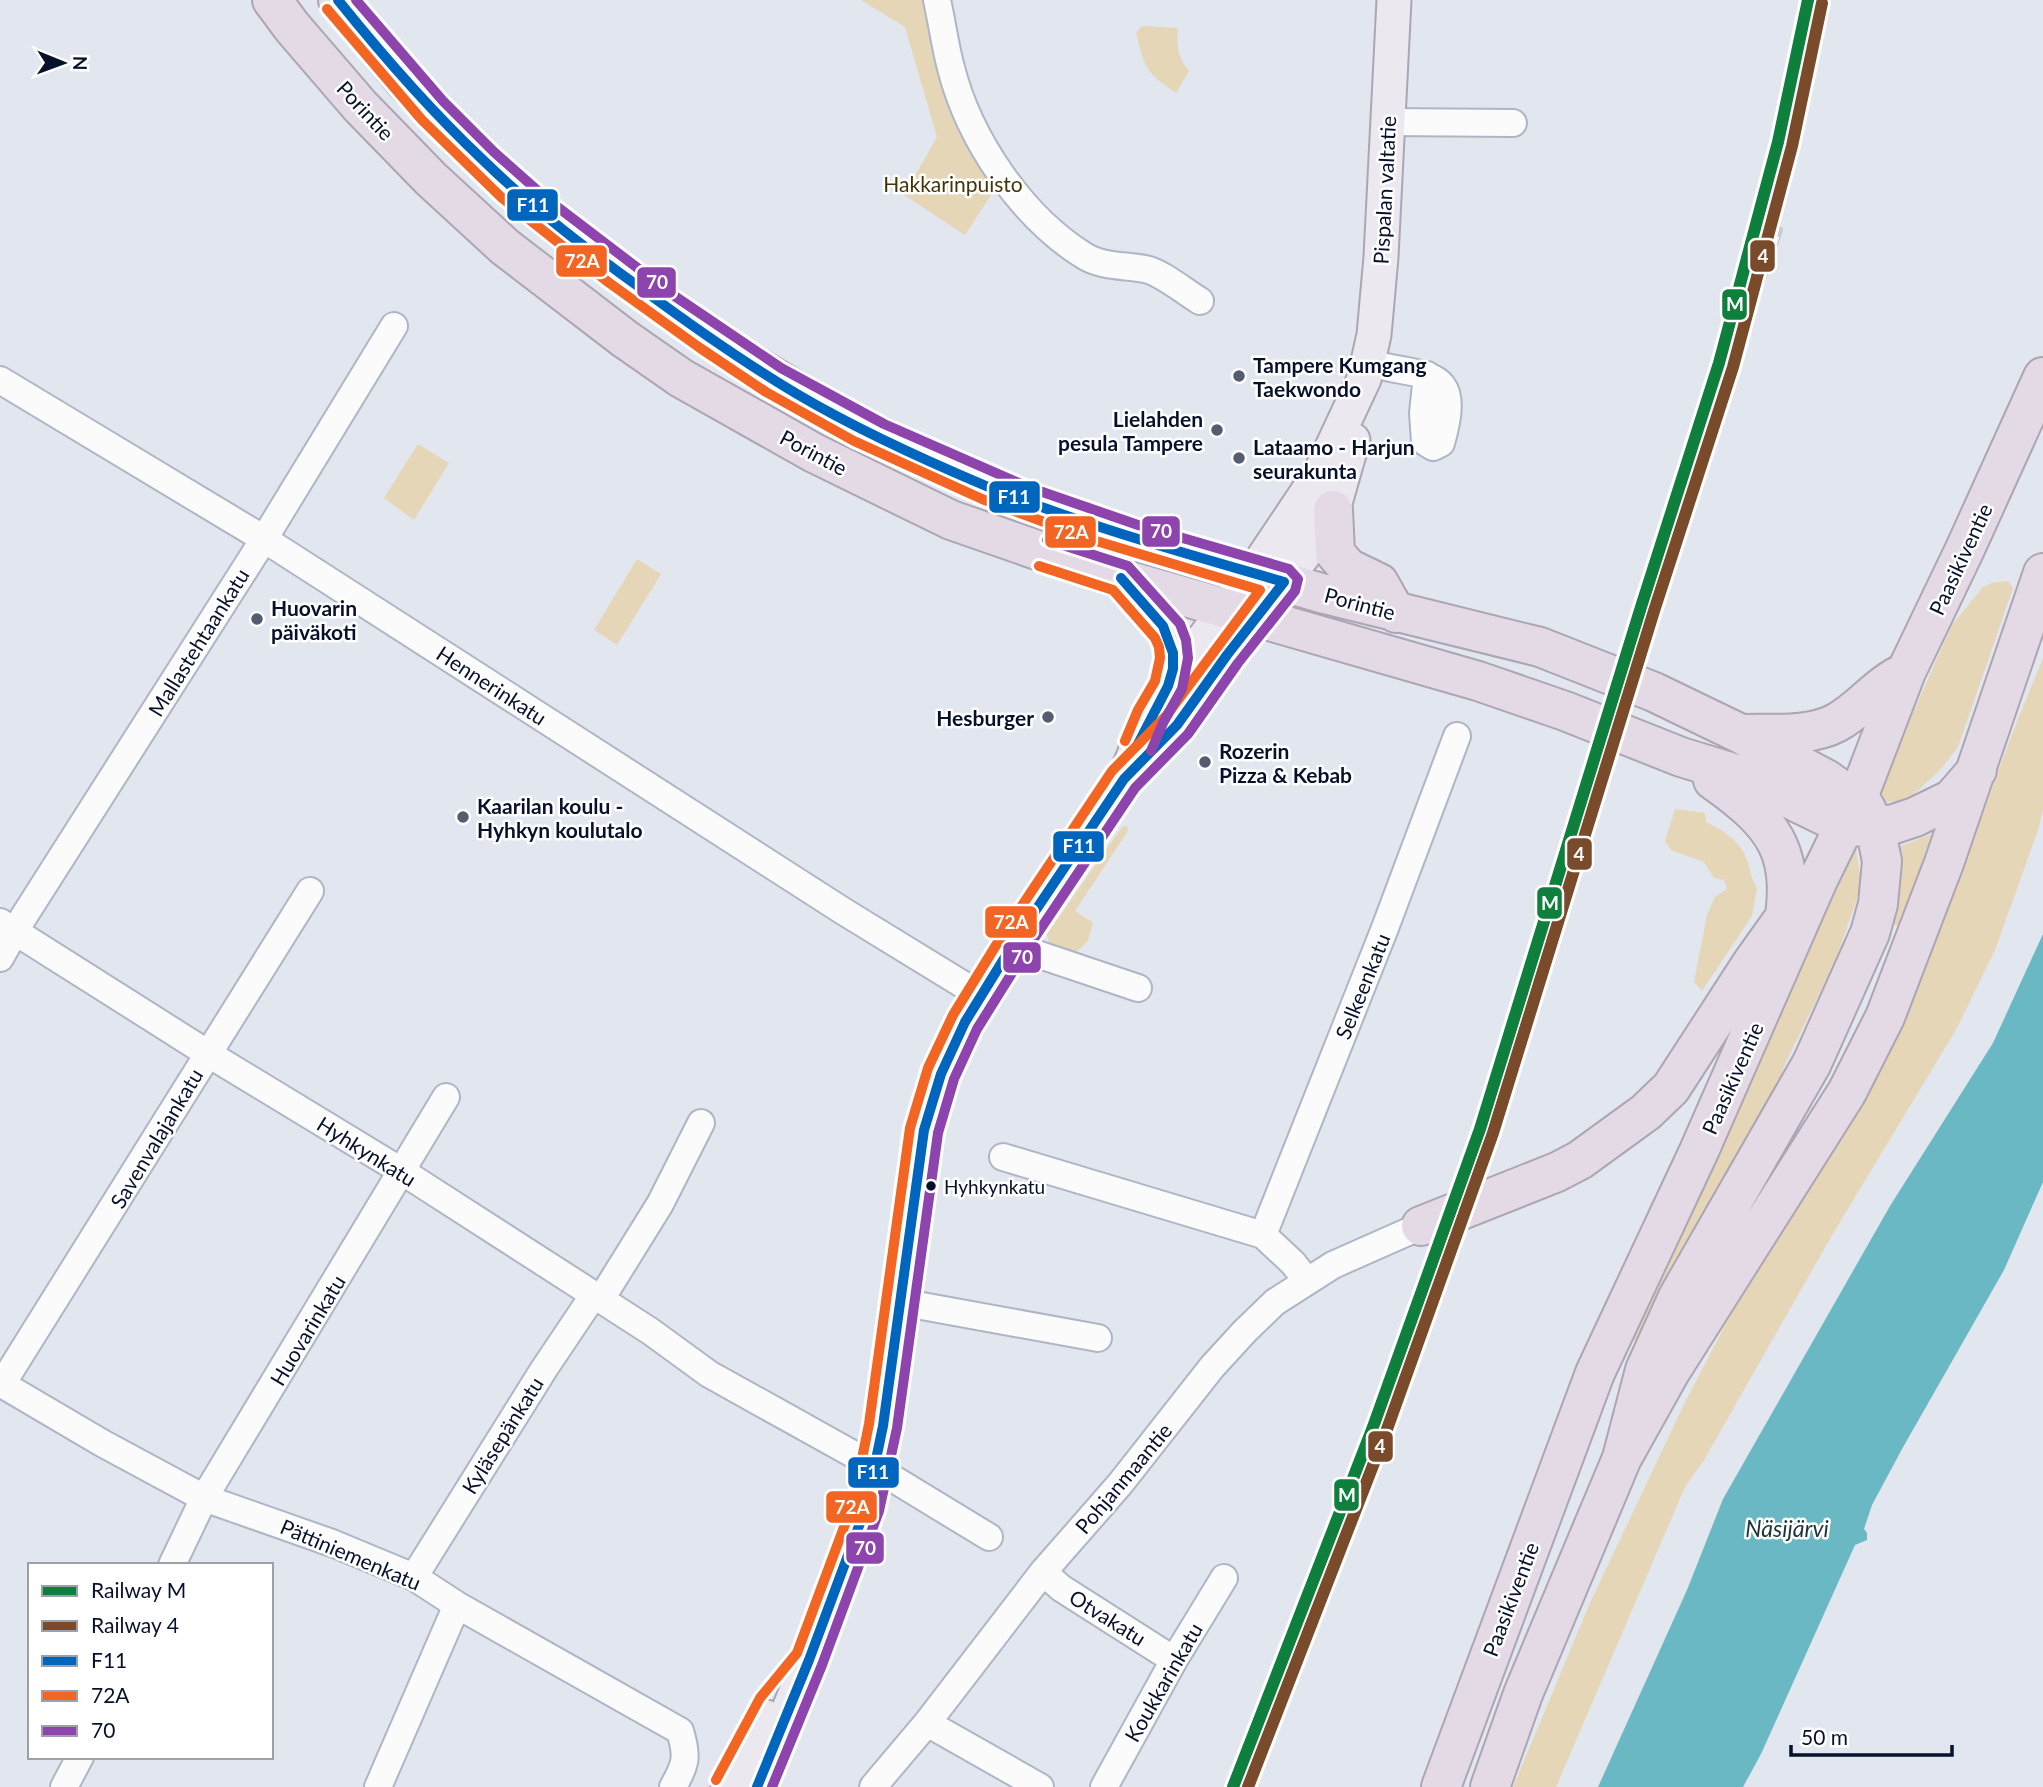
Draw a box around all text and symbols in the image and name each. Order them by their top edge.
north arrow [28,28,98,98]
text: N [69,56,92,71]
street label: Porintie [332,75,400,145]
street label: Pispalan valtatie [1368,115,1400,265]
park label: Hakkarinpuisto [883,171,1023,196]
line badge: F11 [506,188,559,222]
text: F11 [517,193,549,216]
line badge: 4 [1749,239,1776,273]
line badge: 72A [555,244,608,278]
text: 4 [1757,244,1769,267]
text: 72A [564,249,600,272]
line badge: 70 [636,266,677,299]
text: 70 [646,270,668,293]
line badge: M [1721,288,1748,321]
text: M [1726,292,1744,315]
place label: Tampere Kumgang Taekwondo [1253,352,1426,401]
marker: Tampere Kumgang Taekwondo [1231,368,1247,384]
place label: Lielahden pesula Tampere [1058,406,1203,455]
marker: Lielahden pesula Tampere [1209,422,1225,438]
street label: Porintie [776,424,852,480]
place label: Lataamo - Harjun seurakunta [1253,434,1415,483]
marker: Lataamo - Harjun seurakunta [1231,450,1247,466]
line badge: F11 [988,480,1041,514]
text: F11 [998,485,1030,508]
street label: Paasikiventie [1923,499,1997,619]
line badge: 72A [1044,515,1097,549]
line badge: 70 [1141,515,1181,548]
text: 70 [1150,519,1172,542]
text: 72A [1053,520,1089,543]
street label: Mallastehtaankatu [142,563,254,721]
street label: Porintie [1322,582,1398,624]
place label: Huovarin päiväkoti [271,595,357,644]
marker: Huovarin päiväkoti [249,611,265,627]
street label: Hennerinkatu [432,640,552,730]
place label: Hesburger [936,705,1034,730]
marker: Hesburger [1040,709,1056,725]
place label: Rozerin Pizza & Kebab [1219,738,1352,787]
marker: Rozerin Pizza & Kebab [1197,754,1213,770]
place label: Kaarilan koulu - Hyhkyn koulutalo [477,793,643,842]
marker: Kaarilan koulu - Hyhkyn koulutalo [455,809,471,825]
line badge: F11 [1052,830,1105,863]
text: F11 [1063,834,1095,857]
line badge: 4 [1566,837,1593,871]
text: 4 [1573,842,1585,865]
line badge: M [1536,886,1563,920]
text: M [1541,891,1559,914]
line badge: 72A [984,905,1038,939]
text: 72A [993,910,1029,933]
street label: Selkeenkatu [1330,930,1394,1042]
line badge: 70 [1002,941,1042,974]
text: 70 [1011,945,1033,968]
street label: Paasikiventie [1696,1018,1768,1138]
street label: Savenvalajankatu [104,1064,208,1212]
street label: Hyhkynkatu [313,1111,421,1191]
place label: Hyhkynkatu [944,1175,1045,1198]
marker: Hyhkynkatu [924,1179,938,1193]
street label: Huovarinkatu [264,1270,350,1390]
street label: Kyläsepänkatu [456,1372,548,1498]
street label: Pohjanmaantie [1070,1418,1176,1538]
line badge: 4 [1367,1430,1394,1463]
text: 4 [1374,1434,1386,1457]
line badge: F11 [847,1456,900,1489]
text: F11 [857,1460,889,1483]
line badge: M [1333,1478,1360,1512]
text: M [1338,1483,1356,1506]
line badge: 72A [825,1490,878,1524]
text: 72A [834,1495,870,1518]
street label: Pättiniemenkatu [277,1513,425,1595]
water label: Näsijärvi [1745,1514,1829,1542]
line badge: 70 [845,1531,885,1565]
text: 70 [854,1536,876,1559]
street label: Paasikiventie [1477,1538,1543,1660]
legend [28,1563,273,1759]
text: Railway M [91,1577,186,1602]
street label: Otvakatu [1065,1584,1151,1650]
text: Railway 4 [91,1612,179,1637]
street label: Koukkarinkatu [1119,1618,1207,1746]
text: F11 [91,1647,127,1672]
text: 72A [91,1682,130,1707]
scale bar [1791,1714,1952,1758]
text: 70 [91,1717,115,1742]
text: 50 m [1801,1724,1848,1749]

